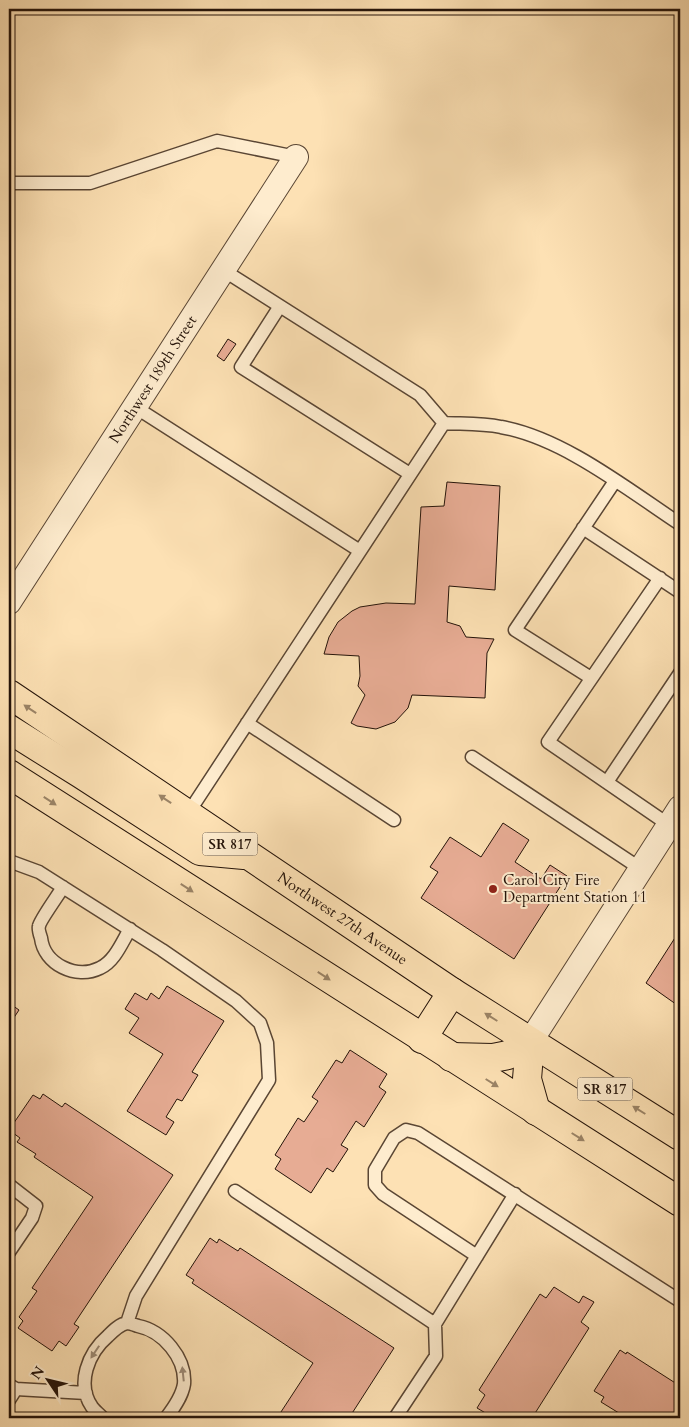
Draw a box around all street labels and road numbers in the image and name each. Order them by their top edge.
street label: Northwest 189th Street [104,311,201,447]
road number: SR 817 [202,832,258,856]
street label: Northwest 27th Avenue [273,867,412,970]
road number: SR 817 [578,1078,632,1100]

